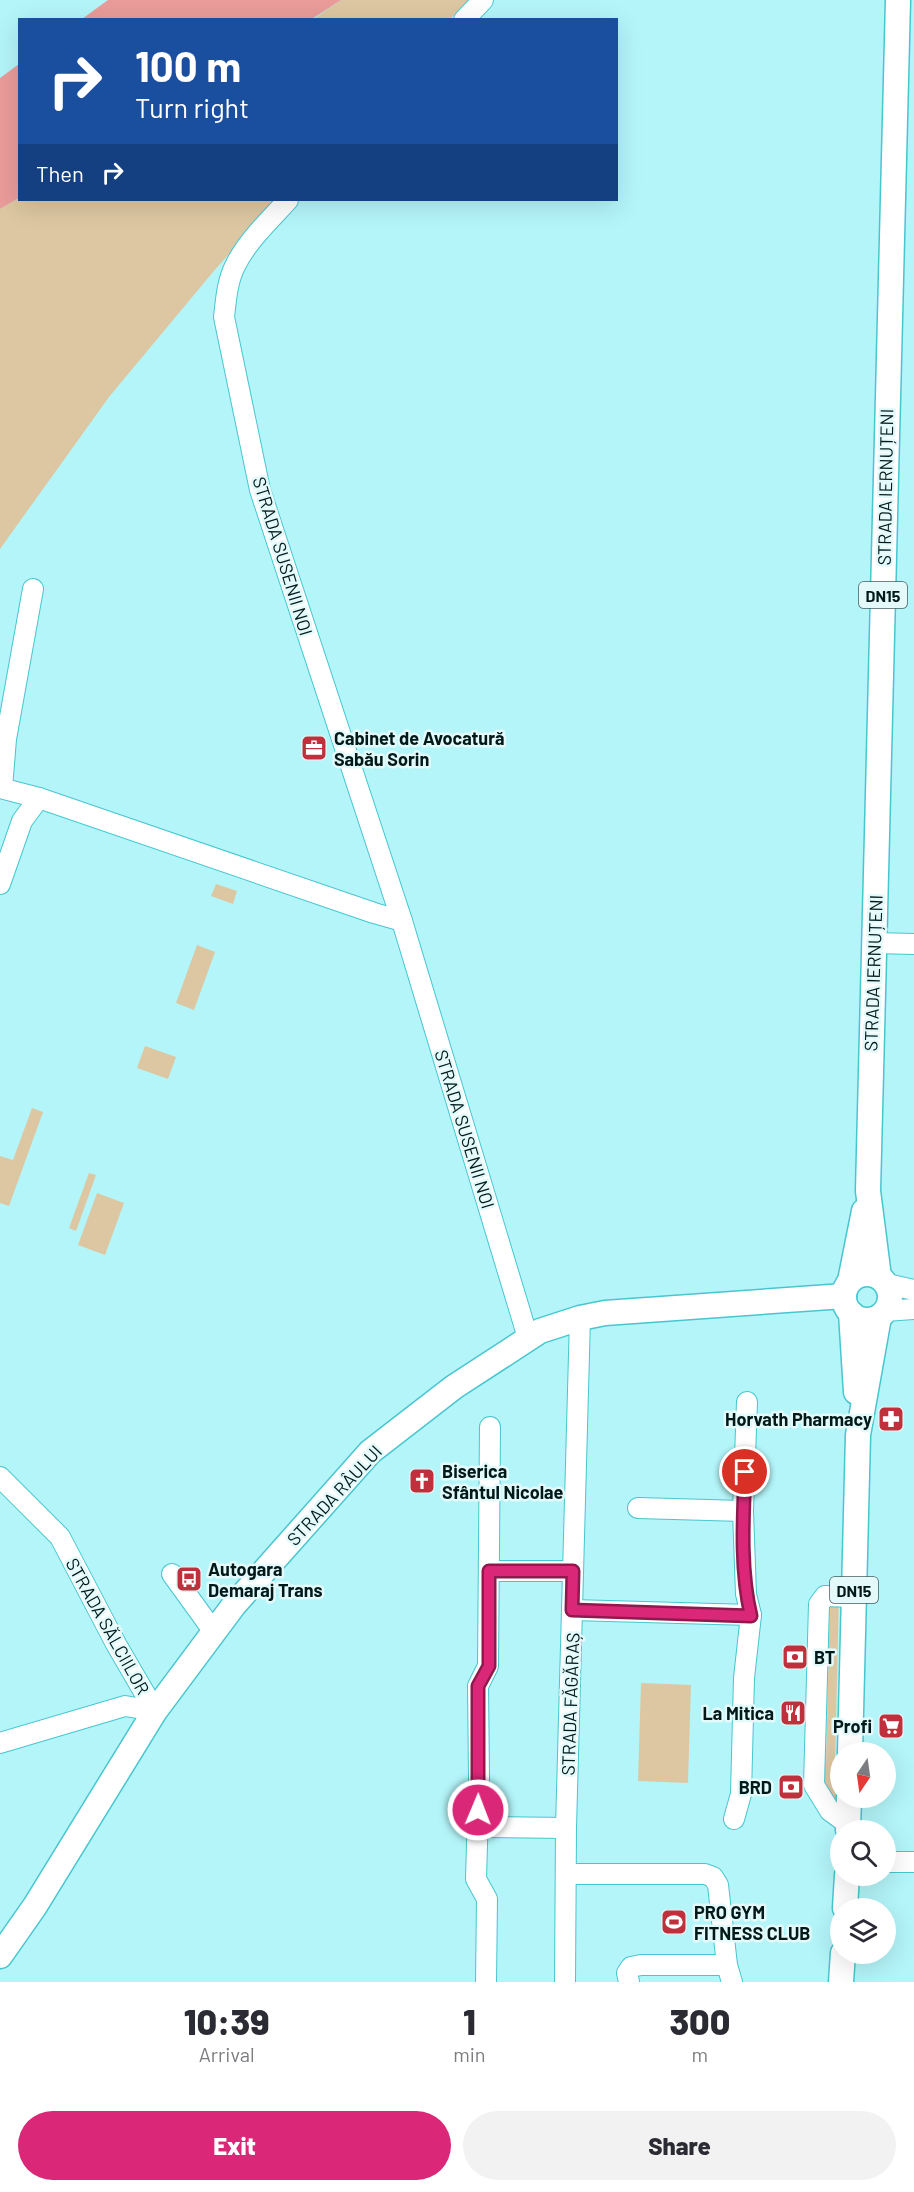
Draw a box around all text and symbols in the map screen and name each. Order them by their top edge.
text: 100 m [135,40,241,90]
icon: right [36,42,114,120]
text: Turn right [135,91,249,123]
icon: right [96,156,129,189]
text: Then [36,160,84,186]
street label: STRADA IERNUȚENI [873,409,897,565]
street label: STRADA SUSENII NOI [248,474,318,638]
road number: DN15 [859,582,907,608]
place label: Cabinet de Avocatură Sabău Sorin [334,727,504,770]
office icon: Cabinet de Avocatură Sabău Sorin [299,733,329,763]
street label: STRADA IERNUȚENI [859,894,887,1052]
street label: STRADA SUSENII NOI [430,1047,500,1211]
pharmacy icon: Horvath Pharmacy [876,1404,906,1434]
place label: Horvath Pharmacy [725,1408,872,1430]
street label: STRADA RÂULUI [282,1440,386,1550]
pin [719,1446,770,1497]
icon: arrive [728,1455,761,1488]
place label: Biserica Sfântul Nicolae [442,1460,564,1503]
church icon: Biserica Sfântul Nicolae [407,1466,437,1496]
street label: STRADA SĂLCIILOR [61,1554,155,1698]
place label: Autogara Demaraj Trans [208,1558,323,1601]
bus stop icon: Autogara Demaraj Trans [174,1564,204,1594]
road number: DN15 [830,1577,878,1603]
street label: STRADA FĂGĂRAȘ [557,1632,583,1776]
bank icon: BT [780,1642,810,1672]
place label: BT [814,1646,836,1668]
restaurant icon: La Mitica [778,1698,808,1728]
place label: La Mitica [703,1702,774,1724]
supermarket icon: Profi [876,1711,906,1741]
place label: Profi [833,1715,872,1737]
north arrow [830,1742,896,1808]
map controls [830,1742,896,1964]
bank icon: BRD [776,1772,806,1802]
place label: BRD [739,1776,772,1798]
position arrow [446,1778,510,1842]
button: search [830,1820,896,1886]
button: layers [830,1898,896,1964]
place label: PRO GYM FITNESS CLUB [694,1901,810,1944]
sports icon: PRO GYM FITNESS CLUB [659,1907,689,1937]
text: 10:39 [184,1999,269,2042]
text: 1 [463,1999,476,2042]
text: 300 [669,1999,730,2042]
text: Arrival [199,2042,255,2066]
text: min [453,2042,486,2066]
text: m [692,2042,708,2066]
button: Exit [18,2111,451,2180]
button: Share [463,2111,896,2180]

